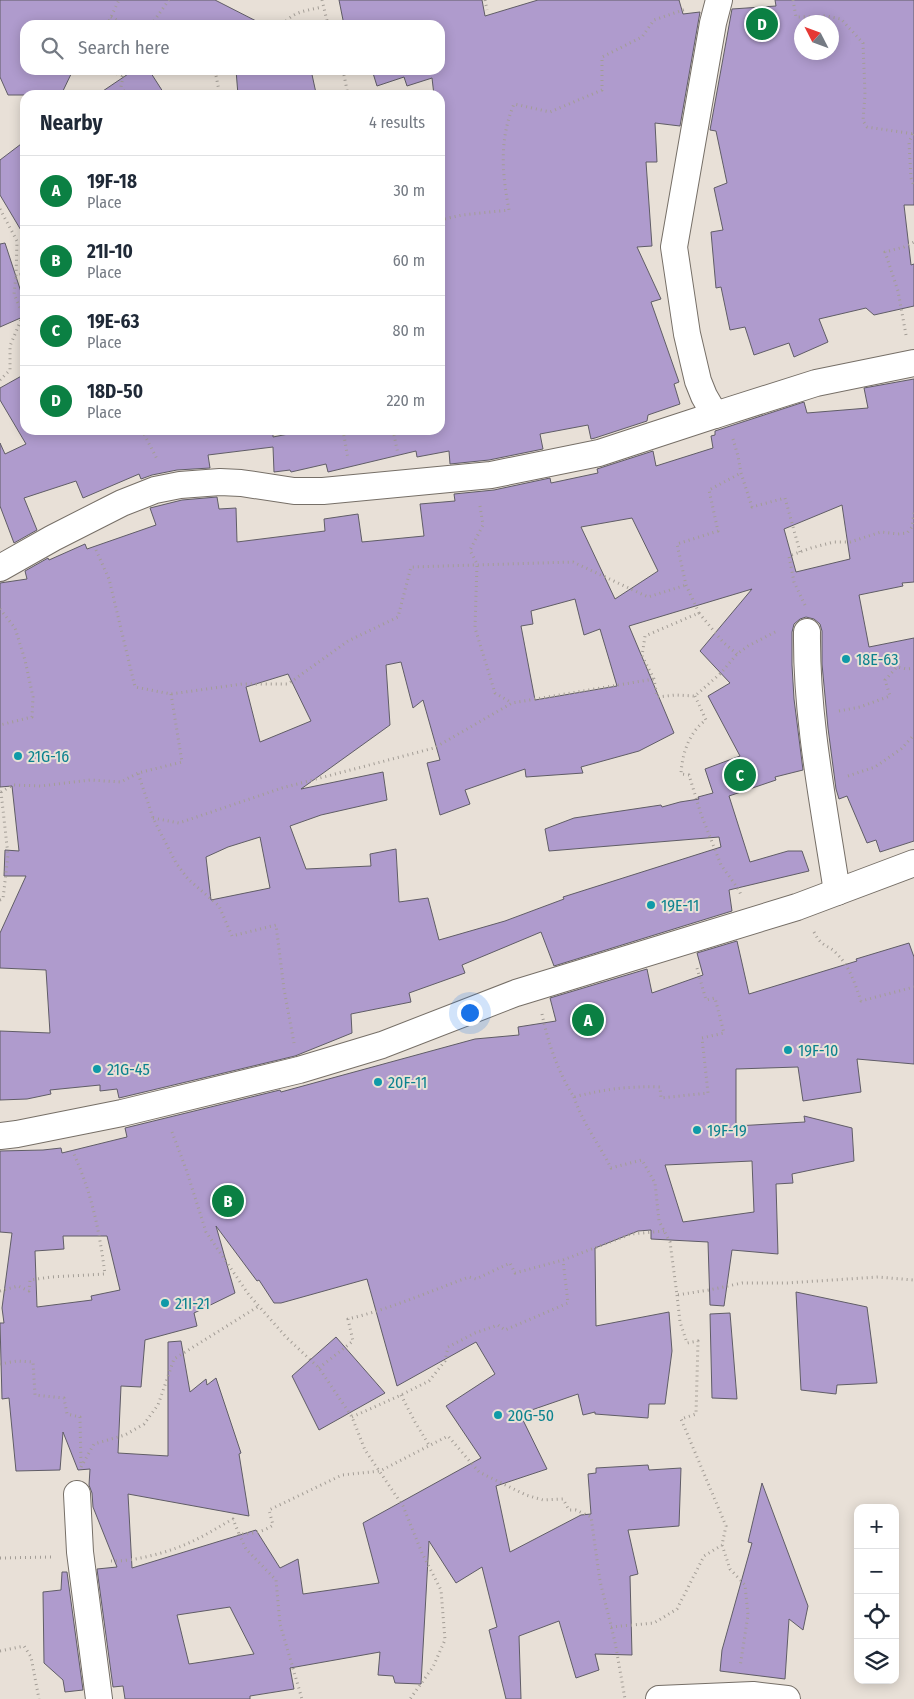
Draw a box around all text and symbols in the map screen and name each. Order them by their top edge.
pin: D [746,5,778,43]
north arrow [794,15,839,60]
search box [20,20,445,75]
icon: search [38,34,66,62]
text: Search here [78,36,170,59]
text: Nearby [40,110,102,136]
text: 4 results [369,113,425,132]
text: 19F-18 [87,170,137,193]
text: A [52,181,60,200]
text: 30 m [393,181,425,200]
text: Place [87,193,122,212]
text: 21I-10 [87,240,133,263]
text: B [52,251,60,270]
text: 60 m [393,251,425,270]
text: Place [87,263,122,282]
text: 19E-63 [87,310,139,333]
text: C [52,321,60,340]
text: 80 m [393,321,425,340]
text: Place [87,333,122,352]
text: 18D-50 [87,380,143,403]
text: D [51,391,61,410]
text: 220 m [386,391,425,410]
text: Place [87,403,122,422]
place label: 18E-63 [856,650,898,669]
marker: 18E-63 [840,653,852,665]
place label: 21G-16 [28,747,69,766]
marker: 21G-16 [12,750,24,762]
pin: C [724,756,756,794]
place label: 19E-11 [661,896,699,915]
marker: 19E-11 [645,899,657,911]
your location [457,1000,483,1026]
pin: A [572,1001,604,1039]
place label: 19F-10 [798,1041,838,1060]
marker: 19F-10 [782,1044,794,1056]
place label: 21G-45 [107,1060,150,1079]
marker: 21G-45 [91,1063,103,1075]
place label: 20F-11 [388,1073,427,1092]
marker: 20F-11 [372,1076,384,1088]
place label: 19F-19 [707,1121,747,1140]
marker: 19F-19 [691,1124,703,1136]
pin: B [212,1182,244,1220]
place label: 21I-21 [175,1294,210,1313]
marker: 21I-21 [159,1297,171,1309]
place label: 20G-50 [508,1406,554,1425]
marker: 20G-50 [492,1409,504,1421]
map controls [854,1504,899,1684]
button: + [854,1504,899,1549]
button: − [854,1549,899,1594]
button: locate [854,1594,899,1639]
button: layers [854,1639,899,1684]

